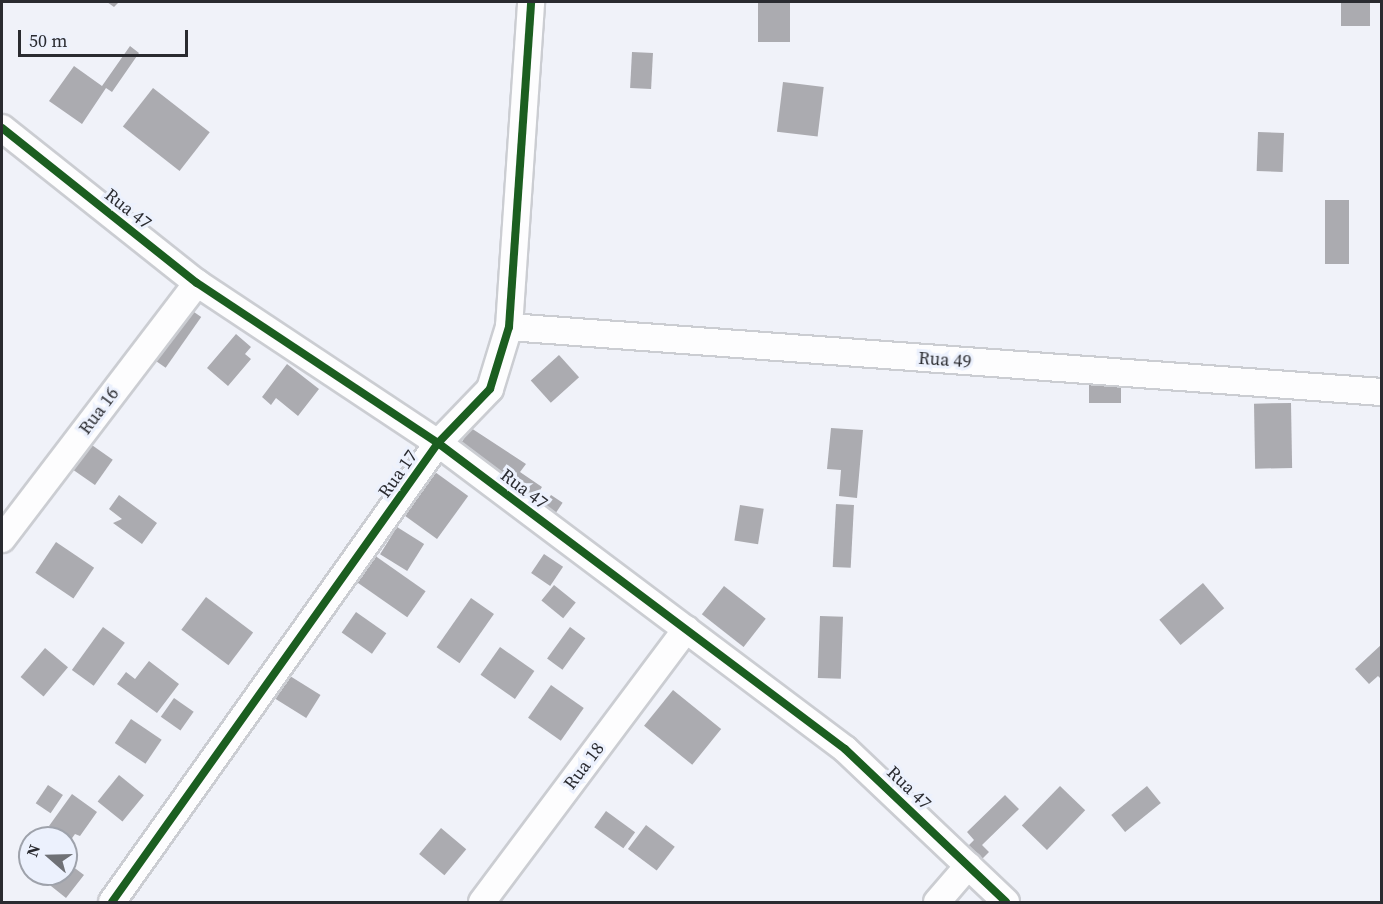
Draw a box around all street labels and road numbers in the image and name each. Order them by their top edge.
street label: Rua 47 [100,184,156,234]
street label: Rua 49 [918,347,972,373]
street label: Rua 16 [74,383,124,439]
street label: Rua 17 [374,446,422,502]
street label: Rua 47 [496,464,552,514]
street label: Rua 18 [559,738,609,794]
street label: Rua 47 [882,762,936,814]

